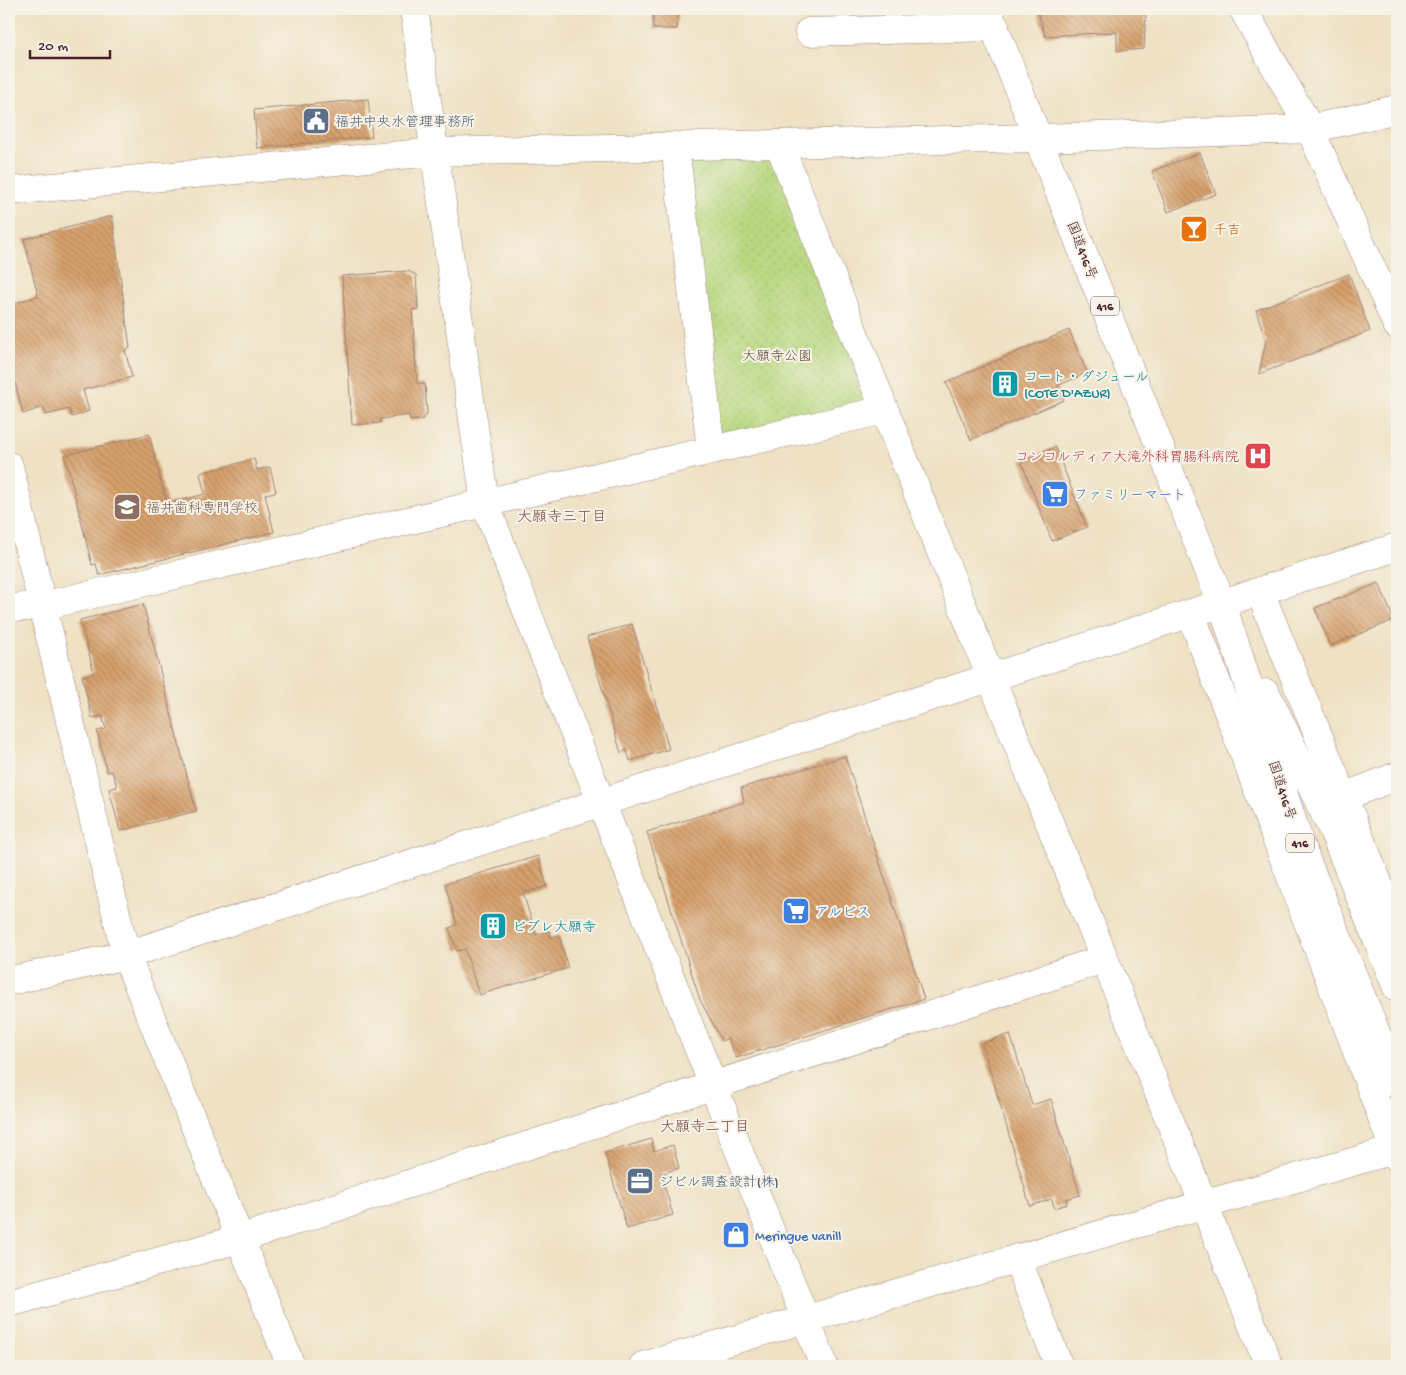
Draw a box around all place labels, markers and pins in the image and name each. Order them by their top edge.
public building icon: 福井中央水管理事務所 [301,106,331,136]
place label: 福井中央水管理事務所 [335,115,475,132]
bar icon: 千吉 [1179,214,1209,244]
place label: 千吉 [1213,223,1241,240]
building icon: コート・ダジュール (COTE D'AZUR) [990,369,1020,399]
place label: コート・ダジュール (COTE D'AZUR) [1024,370,1149,403]
hospital icon: コンコルディア大滝外科胃腸科病院 [1243,441,1273,471]
place label: コンコルディア大滝外科胃腸科病院 [1015,450,1239,467]
supermarket icon: ファミリーマート [1040,479,1070,509]
place label: ファミリーマート [1074,488,1186,505]
school or university icon: 福井歯科専門学校 [112,492,142,522]
place label: 福井歯科専門学校 [146,501,258,518]
supermarket icon: アルビス [781,896,811,926]
place label: アルビス [815,905,870,922]
building icon: ビブレ大願寺 [478,911,508,941]
place label: ビブレ大願寺 [512,920,596,937]
office icon: ジビル調査設計(株) [625,1166,655,1196]
place label: ジビル調査設計(株) [659,1175,779,1192]
shop icon: Meringue vanill [721,1220,751,1250]
place label: Meringue vanill [755,1229,841,1246]

